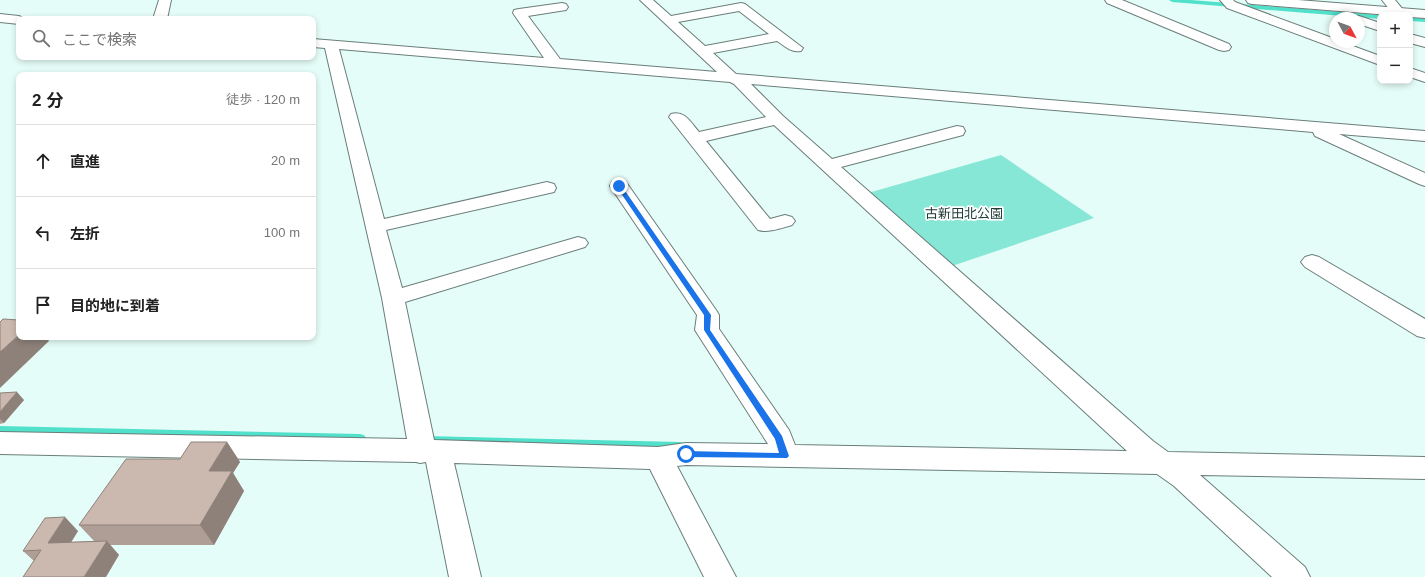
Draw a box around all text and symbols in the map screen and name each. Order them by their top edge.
north arrow [1329,12,1365,48]
map controls [1377,12,1413,84]
button: + [1377,12,1413,48]
search box [16,16,316,60]
icon: search [30,27,52,49]
text: ここで検索 [62,31,137,48]
button: − [1377,48,1413,84]
text: 2 分 [32,91,63,110]
text: 徒歩 · 120 m [226,92,300,107]
icon: ahead [32,150,54,172]
text: 直進 [70,153,100,170]
text: 20 m [271,153,300,168]
route end [610,177,628,195]
park label: 古新田北公園 [925,206,1003,221]
icon: left [32,222,54,244]
text: 左折 [70,225,100,242]
text: 100 m [264,225,300,240]
icon: arrive [32,294,54,316]
text: 目的地に到着 [70,297,160,314]
route start [677,445,695,463]

